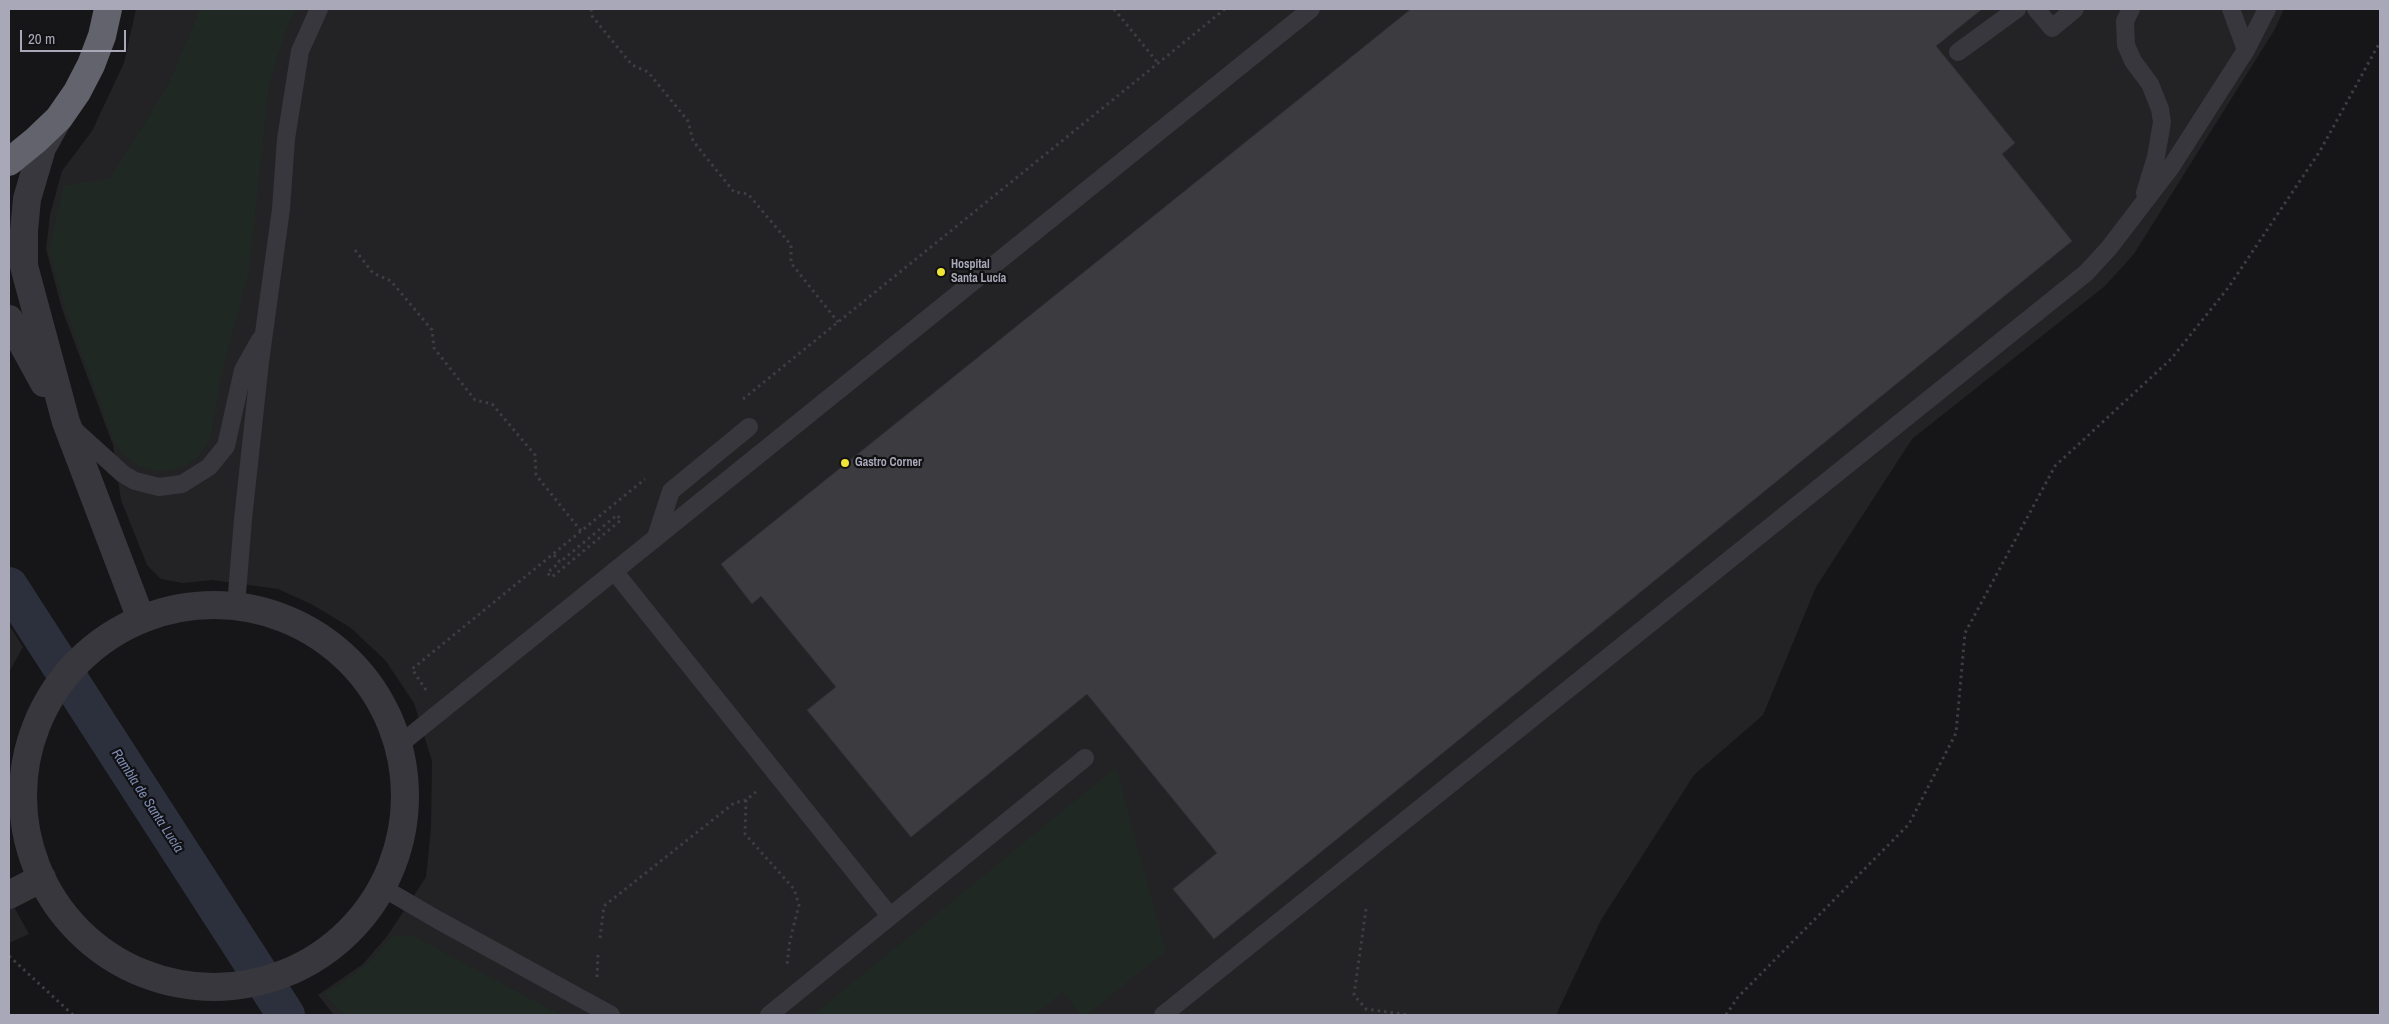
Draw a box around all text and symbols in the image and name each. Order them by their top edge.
scale bar [22,20,129,52]
text: 20 m [28,28,55,49]
place label: Hospital Santa Lucía [951,258,1006,286]
marker: Hospital Santa Lucía [935,266,947,278]
place label: Gastro Corner [855,456,922,470]
marker: Gastro Corner [839,457,851,469]
water label: Rambla de Santa Lucía [107,746,187,856]

